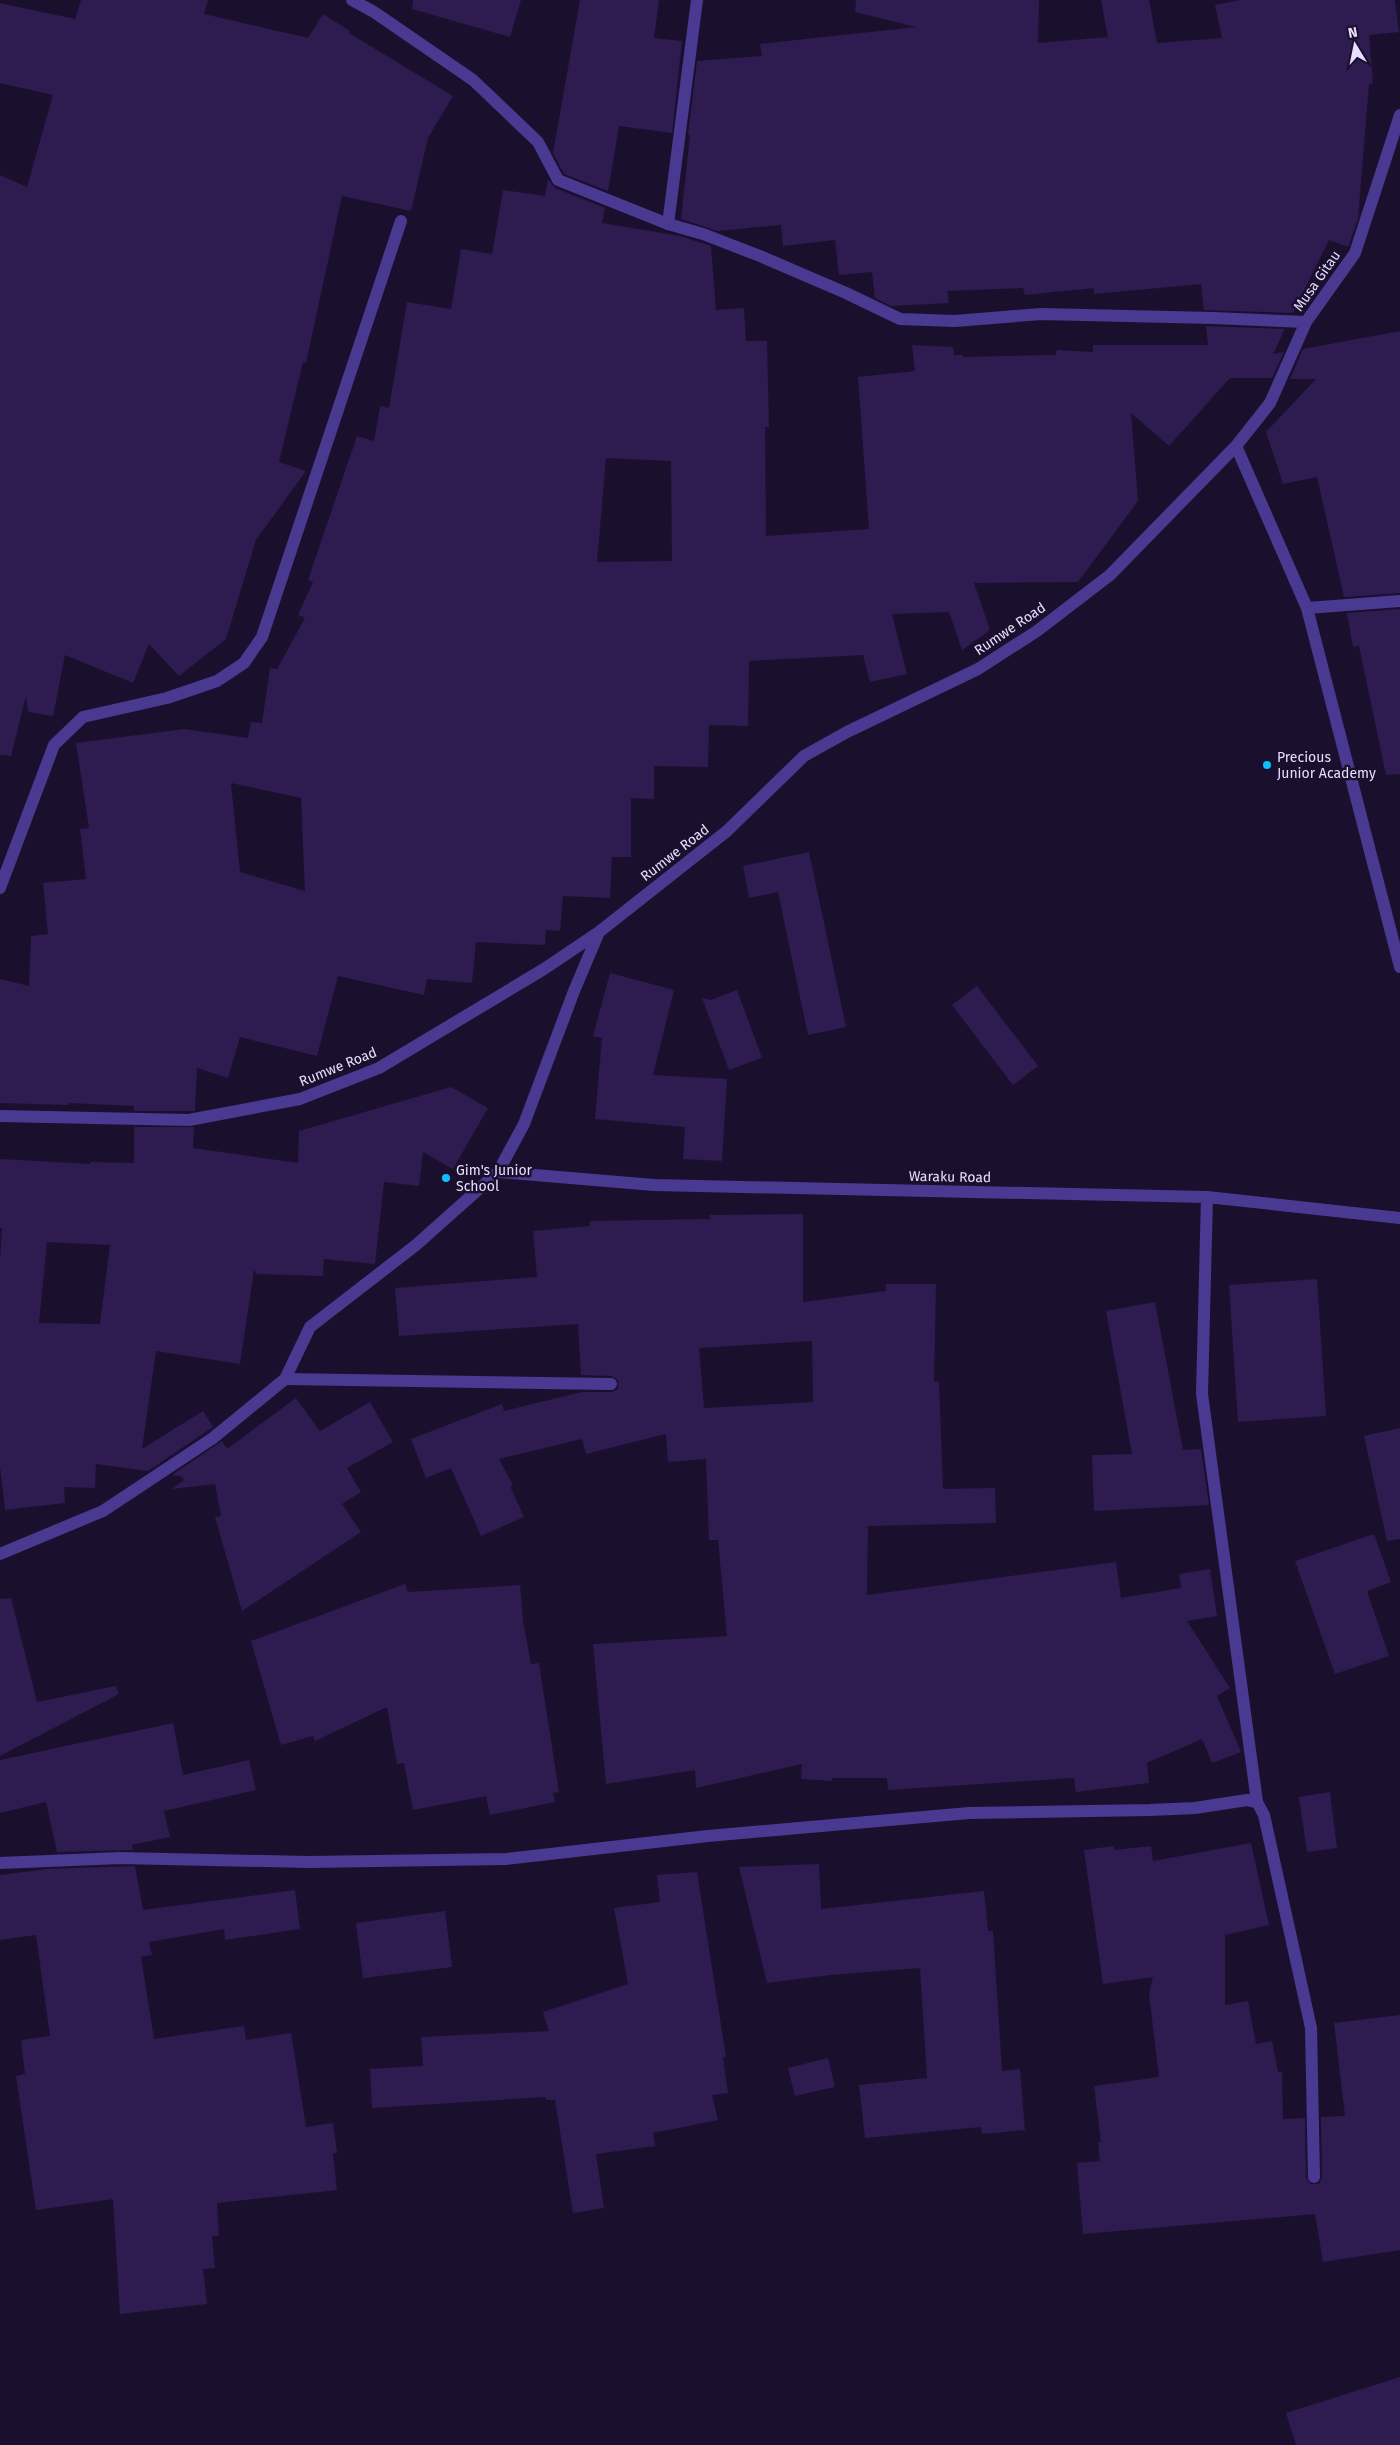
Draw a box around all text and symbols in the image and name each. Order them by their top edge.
north arrow [1330,20,1380,70]
text: N [1347,24,1359,42]
street label: Musa Gitau [1290,247,1344,315]
street label: Rumwe Road [971,599,1049,659]
place label: Precious Junior Academy [1277,749,1376,782]
marker: Precious Junior Academy [1261,759,1273,771]
street label: Rumwe Road [637,821,713,885]
street label: Rumwe Road [297,1044,379,1090]
place label: Gim's Junior School [456,1162,533,1195]
street label: Waraku Road [909,1168,991,1186]
marker: Gim's Junior School [440,1172,452,1184]

